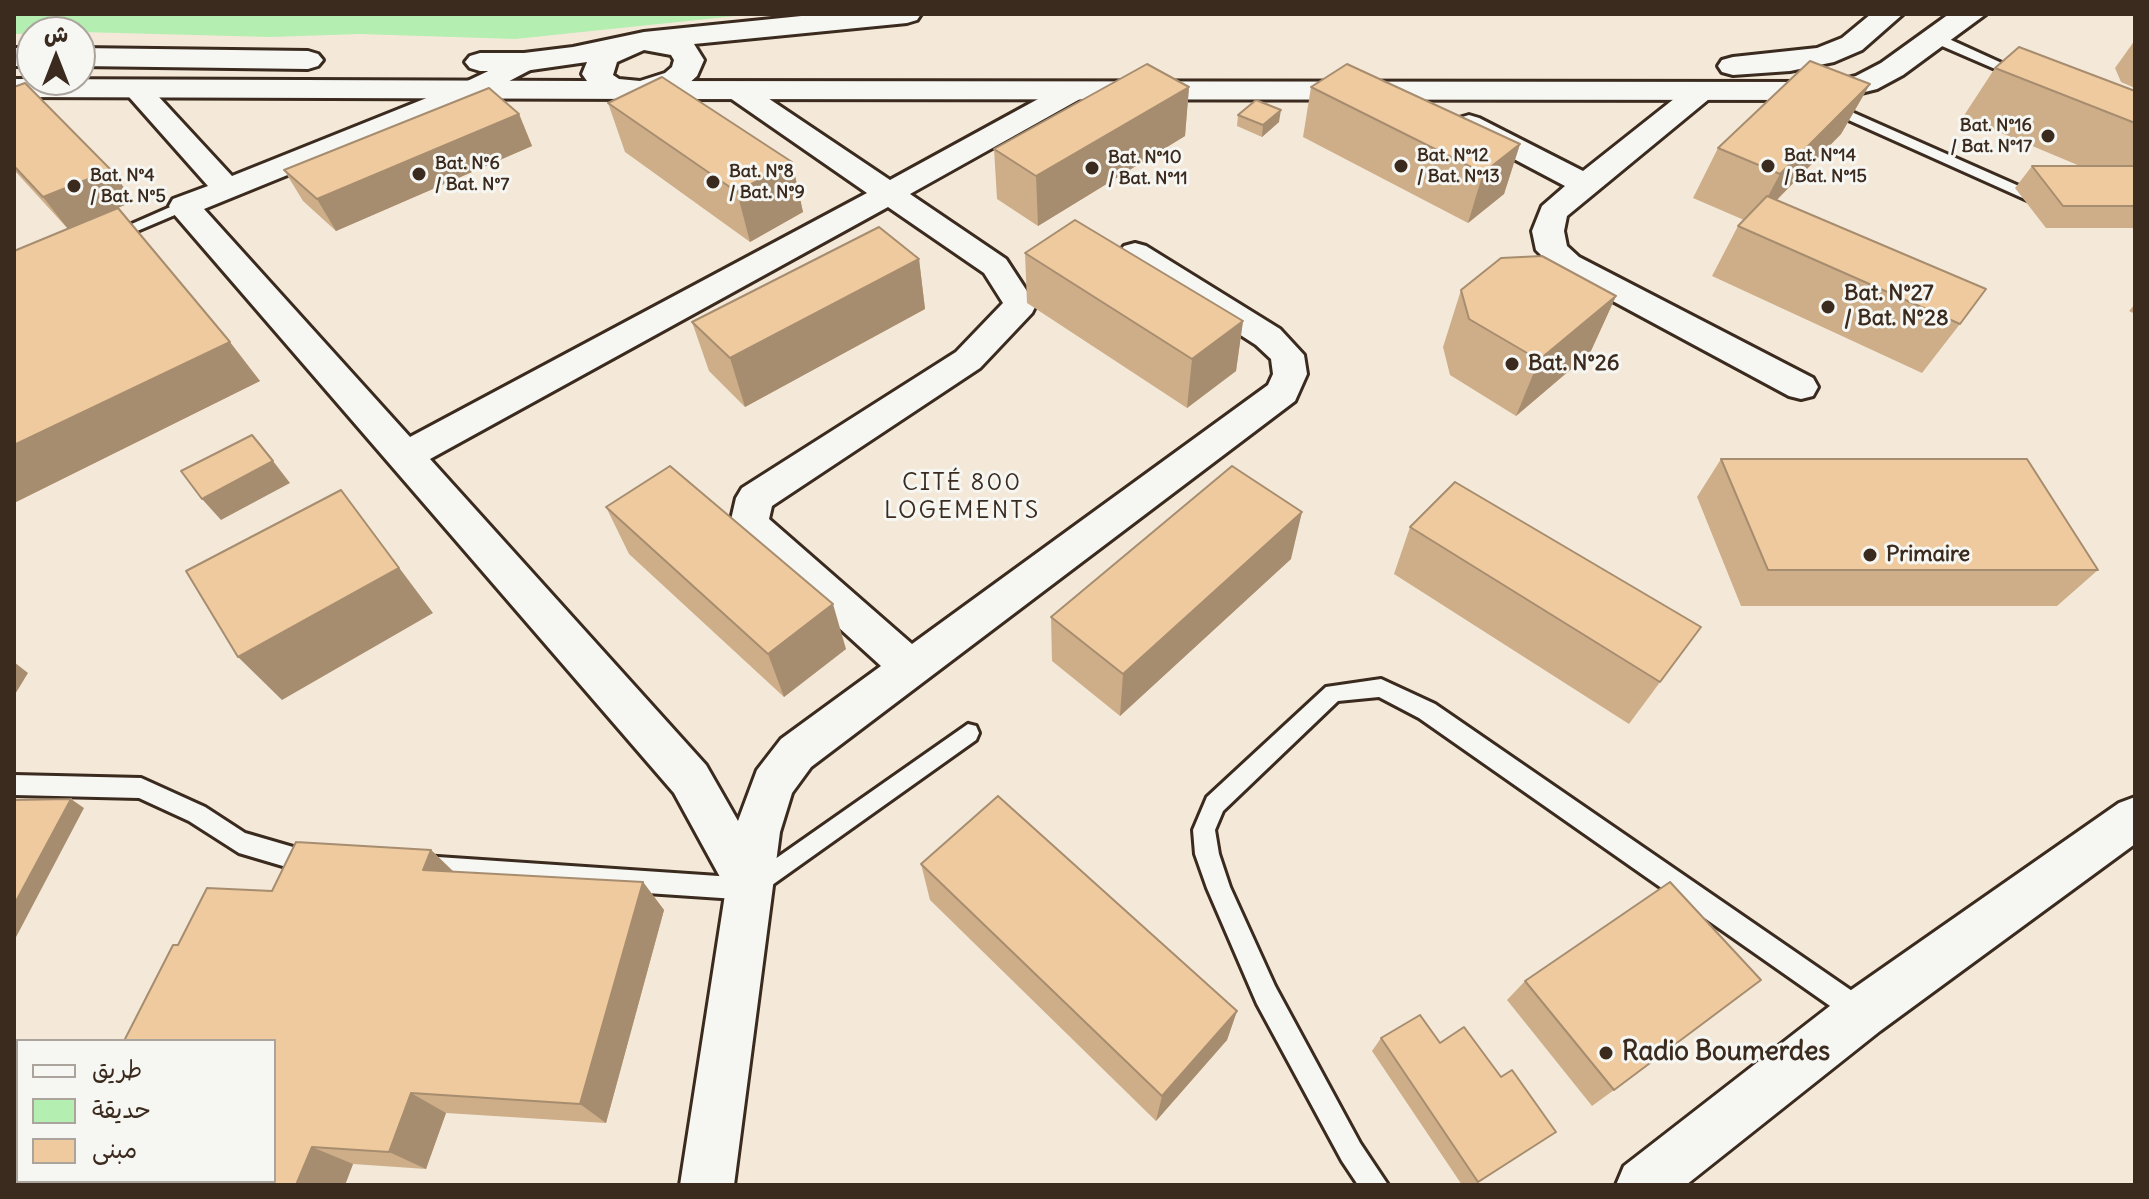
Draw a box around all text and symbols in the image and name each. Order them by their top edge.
north arrow [16,16,96,96]
text: ش [44,20,68,48]
place label: Bat. N°16 / Bat. N°17 [1951,115,2032,158]
marker: Bat. N°16 / Bat. N°17 [2039,127,2057,145]
place label: Bat. N°12 / Bat. N°13 [1417,145,1500,188]
place label: Bat. N°14 / Bat. N°15 [1784,145,1867,188]
place label: Bat. N°10 / Bat. N°11 [1108,147,1188,190]
place label: Bat. N°6 / Bat. N°7 [435,153,509,196]
marker: Bat. N°12 / Bat. N°13 [1392,157,1410,175]
marker: Bat. N°14 / Bat. N°15 [1759,157,1777,175]
marker: Bat. N°10 / Bat. N°11 [1083,159,1101,177]
place label: Bat. N°8 / Bat. N°9 [729,161,805,204]
place label: Bat. N°4 / Bat. N°5 [90,165,166,208]
marker: Bat. N°6 / Bat. N°7 [410,165,428,183]
marker: Bat. N°8 / Bat. N°9 [704,173,722,191]
marker: Bat. N°4 / Bat. N°5 [65,177,83,195]
place label: Bat. N°27 / Bat. N°28 [1844,281,1949,332]
marker: Bat. N°27 / Bat. N°28 [1819,298,1837,316]
place label: Bat. N°26 [1528,351,1619,377]
marker: Bat. N°26 [1503,355,1521,373]
district label: CITÉ 800 LOGEMENTS [884,469,1040,525]
place label: Primaire [1886,542,1970,568]
marker: Primaire [1861,546,1879,564]
place label: Radio Boumerdes [1622,1037,1830,1069]
legend [16,1039,276,1183]
marker: Radio Boumerdes [1597,1044,1615,1062]
text: طريق [92,1054,142,1084]
text: حديقة [92,1094,151,1124]
text: مبنى [92,1134,137,1164]

